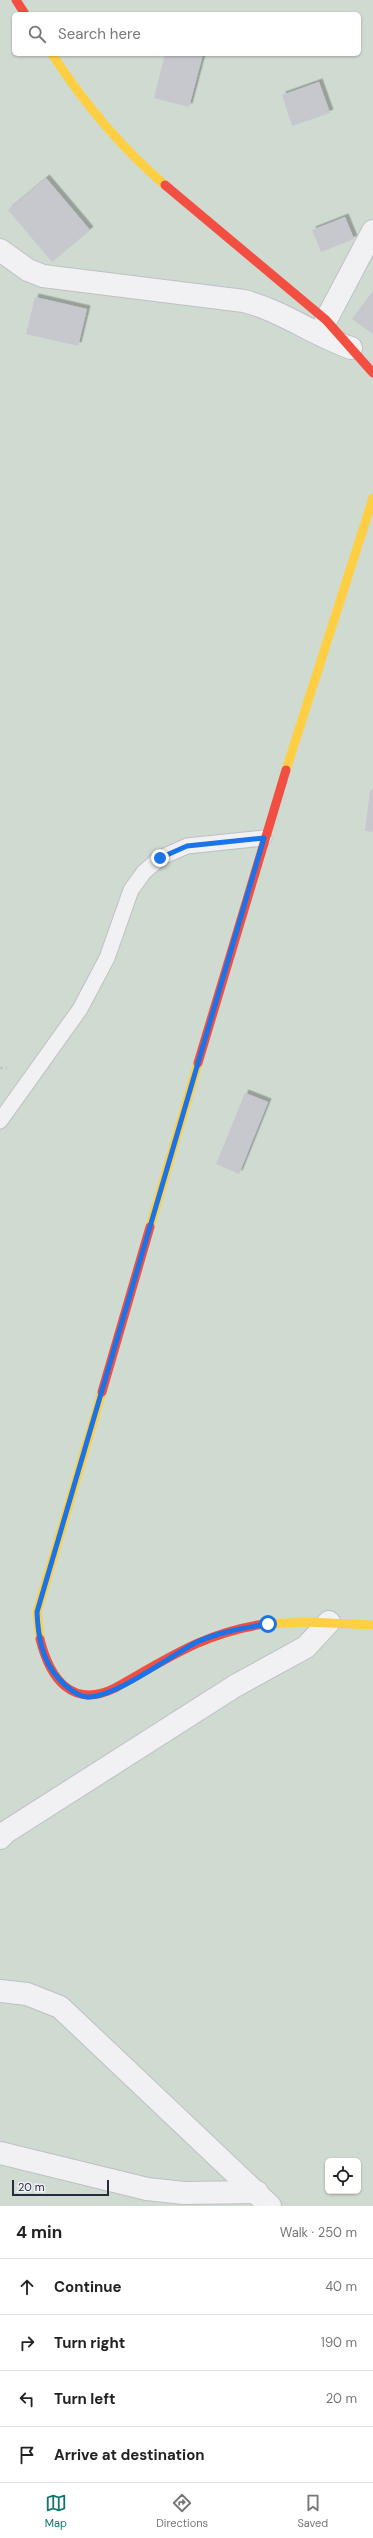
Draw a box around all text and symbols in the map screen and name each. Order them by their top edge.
search box [12,12,361,56]
icon: search [26,23,48,45]
text: Search here [58,24,141,44]
route end [151,849,169,867]
route start [259,1615,277,1633]
map controls [325,2158,361,2194]
button: locate [325,2158,361,2194]
scale bar [12,2178,109,2197]
text: 20 m [18,2180,44,2194]
text: 4 min [16,2221,62,2243]
text: Walk · 250 m [280,2224,357,2241]
icon: ahead [16,2276,38,2298]
text: Continue [54,2277,122,2297]
text: 40 m [325,2278,357,2295]
icon: right [16,2332,38,2354]
text: Turn right [54,2333,125,2353]
text: 190 m [321,2334,357,2351]
icon: left [16,2388,38,2410]
text: Turn left [54,2389,115,2409]
text: 20 m [326,2390,357,2407]
icon: arrive [16,2444,38,2466]
text: Arrive at destination [54,2445,205,2465]
tab: Map [45,2492,67,2530]
tab: Directions [156,2492,208,2530]
tab: Saved [297,2492,328,2530]

